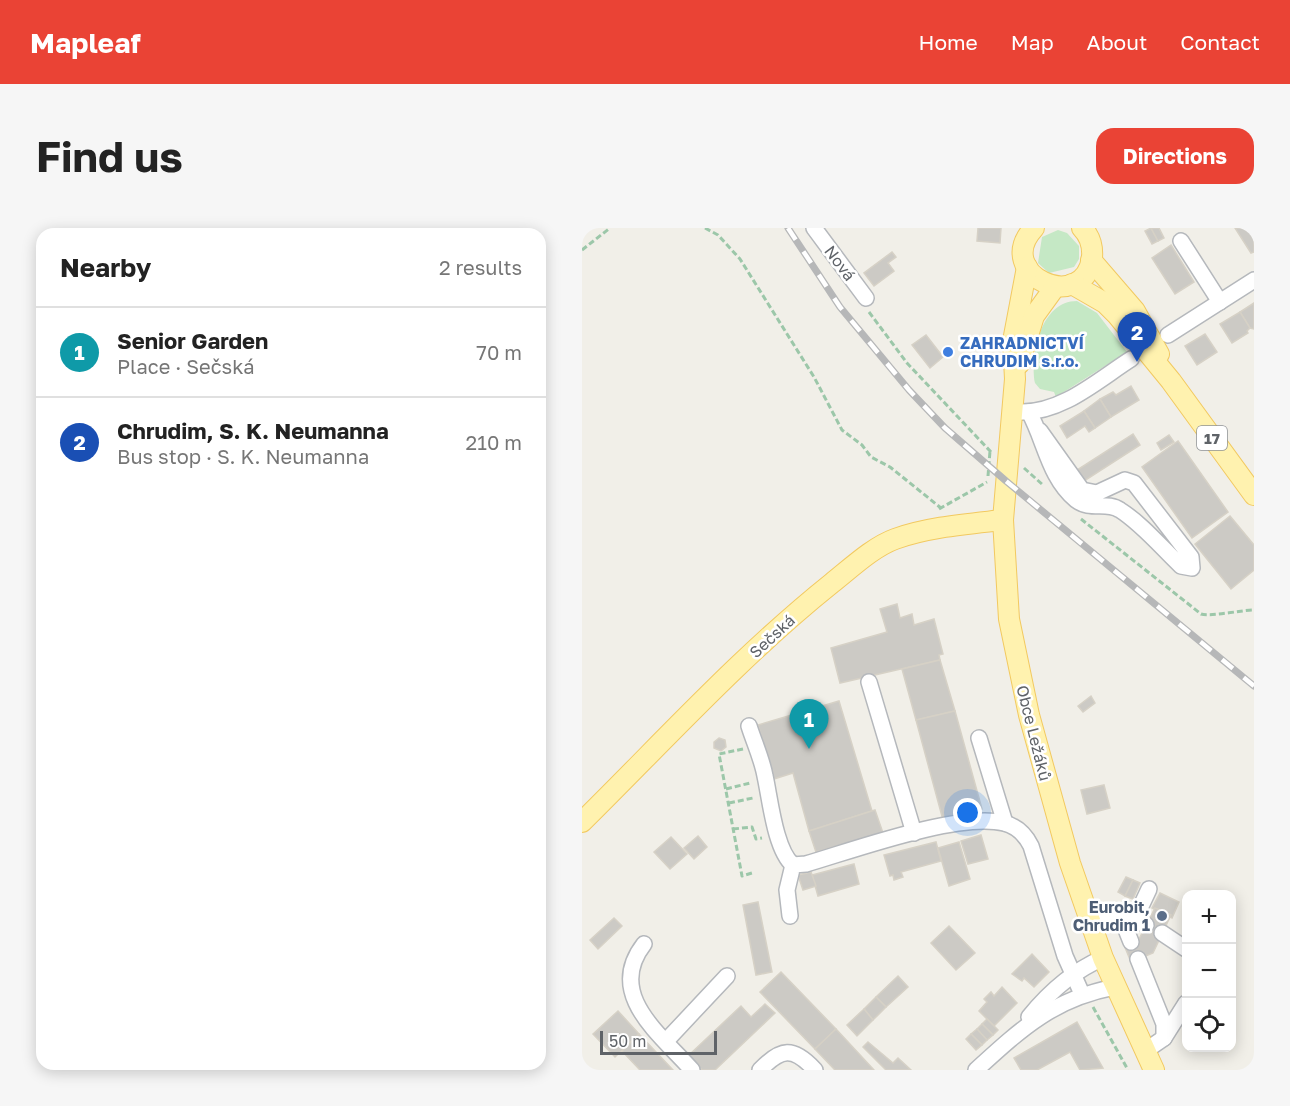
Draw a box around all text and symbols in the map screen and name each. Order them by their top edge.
text: Mapleaf [30,26,141,59]
text: Home [918,29,978,55]
text: Map [1011,29,1054,55]
text: About [1087,29,1147,55]
text: Contact [1180,29,1260,55]
button: Directions [1096,128,1254,184]
text: Find us [36,131,183,181]
street label: Nová [820,241,860,285]
text: Nearby [60,252,151,283]
text: 2 results [439,255,522,279]
pin: 2 [1118,312,1156,362]
text: Senior Garden [117,327,268,354]
place label: ZAHRADNICTVÍ CHRUDIM s.r.o. [960,333,1086,371]
text: 1 [74,340,85,364]
text: 70 m [476,340,522,364]
marker: ZAHRADNICTVÍ CHRUDIM s.r.o. [941,345,955,359]
text: Place · Sečská [117,354,255,378]
text: Chrudim, S. K. Neumanna [117,417,389,444]
road number: 17 [1197,426,1227,450]
text: 2 [73,430,86,454]
text: 210 m [466,430,522,454]
text: Bus stop · S. K. Neumanna [117,444,369,468]
street label: Sečská [745,610,799,662]
street label: Obce Ležáků [1012,683,1056,783]
pin: 1 [790,700,828,749]
your location [953,798,982,827]
map controls [1182,890,1236,1052]
button: + [1182,890,1236,944]
place label: Eurobit, Chrudim 1 [1073,897,1150,935]
marker: Eurobit, Chrudim 1 [1155,909,1169,923]
button: − [1182,944,1236,998]
button: locate [1182,998,1236,1052]
scale bar [600,1028,717,1056]
text: 50 m [609,1031,646,1051]

